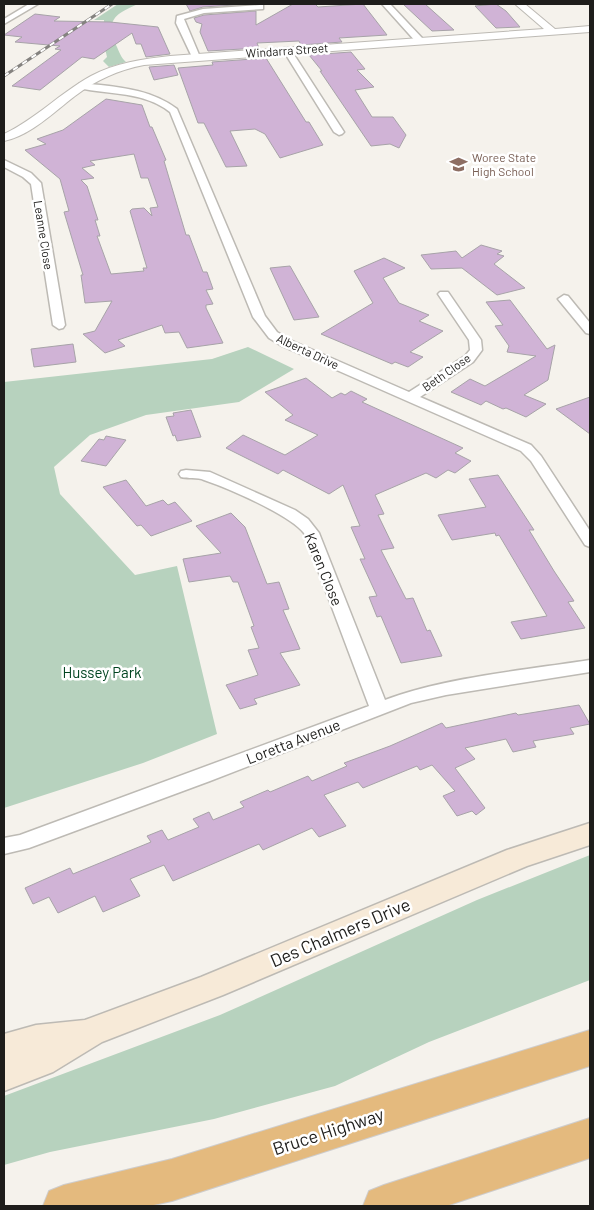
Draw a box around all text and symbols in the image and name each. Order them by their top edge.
street label: Windarra Street [245,40,329,60]
place label: Woree State High School [472,150,536,178]
school or university icon: Woree State High School [448,154,468,174]
street label: Leanne Close [32,199,56,271]
street label: Alberta Drive [275,330,341,372]
street label: Beth Close [419,350,473,394]
street label: Karen Close [301,530,347,608]
park label: Hussey Park [62,663,142,681]
street label: Loretta Avenue [243,715,343,767]
street label: Des Chalmers Drive [267,893,413,971]
street label: Bruce Highway [270,1103,386,1159]

